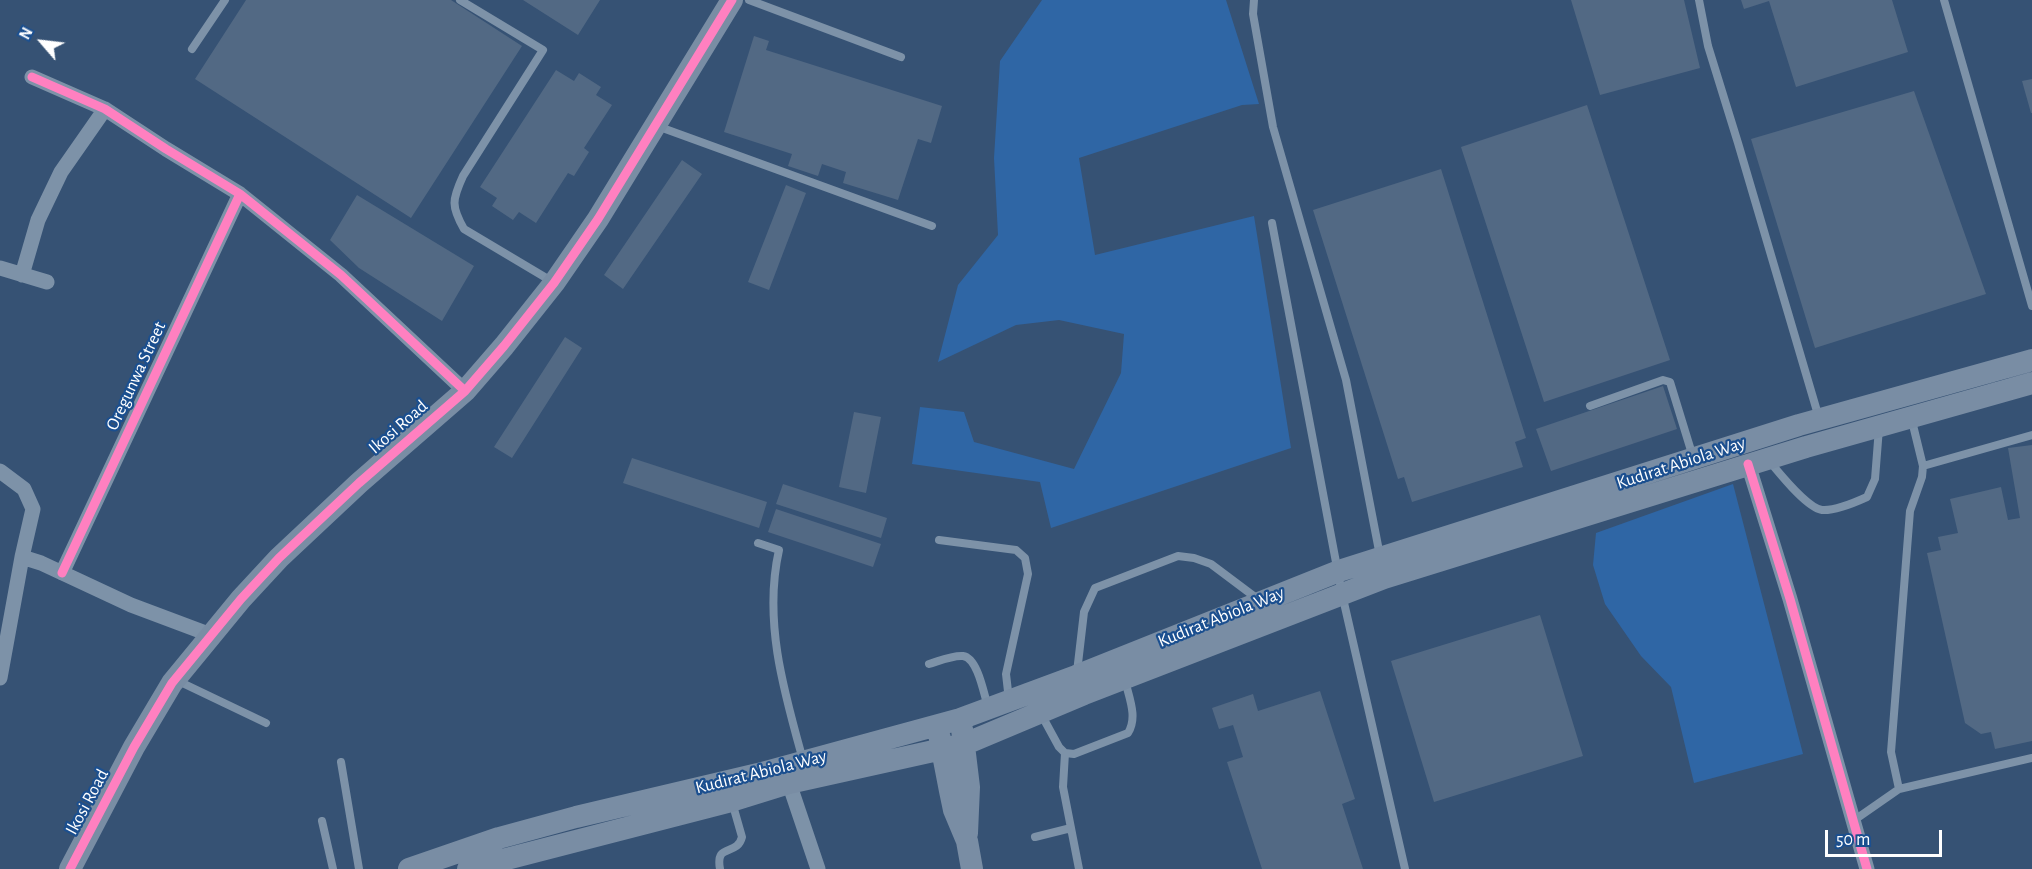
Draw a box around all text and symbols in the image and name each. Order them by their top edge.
north arrow [12,12,72,72]
text: N [16,25,36,42]
street label: Oregunwa Street [101,318,171,434]
street label: Ikosi Road [364,395,432,459]
street label: Kudirat Abiola Way [1614,432,1748,494]
street label: Kudirat Abiola Way [1155,582,1287,652]
street label: Kudirat Abiola Way [693,745,829,799]
street label: Ikosi Road [61,765,113,839]
scale bar [1828,818,1945,856]
text: 50 m [1836,831,1870,849]

